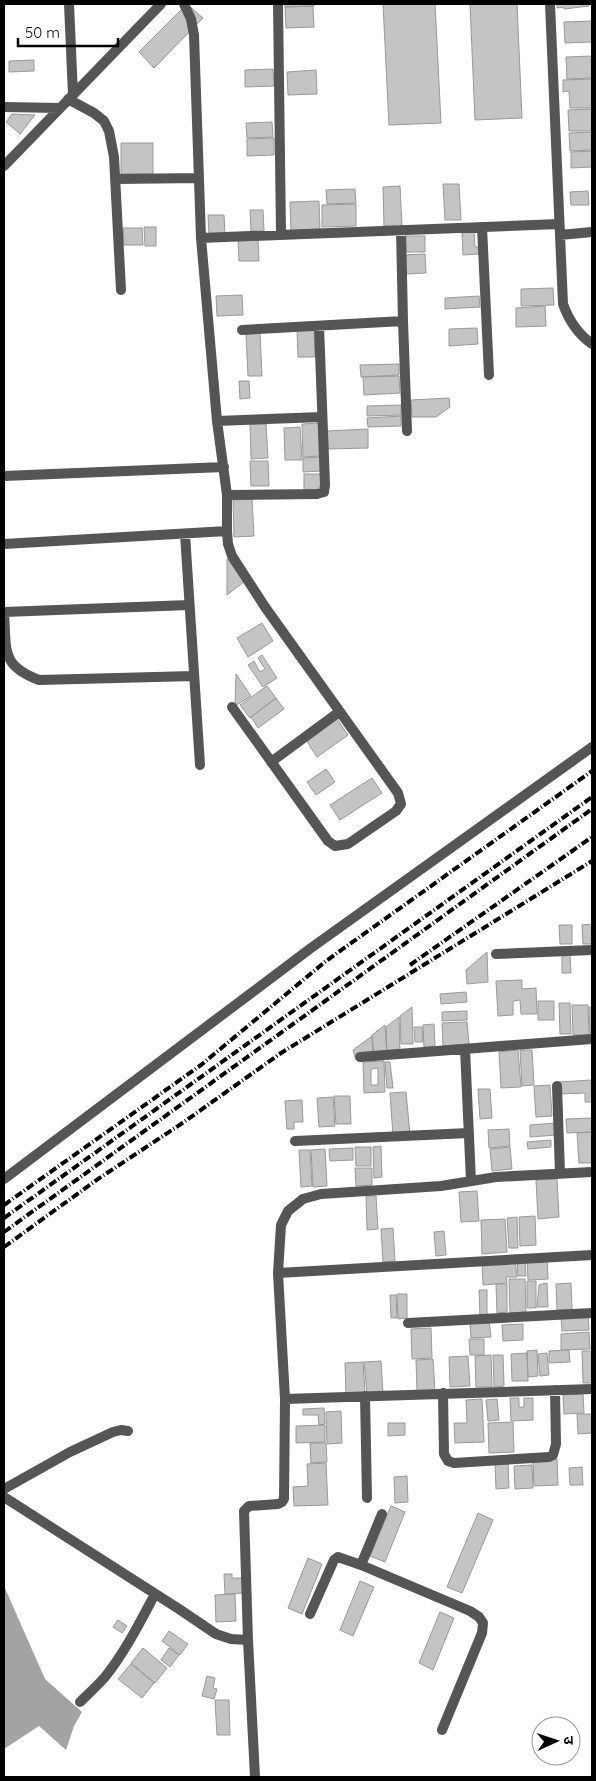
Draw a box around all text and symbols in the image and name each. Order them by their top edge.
scale bar [18,15,118,47]
text: 50 m [25,23,60,42]
north arrow [531,1716,581,1766]
text: उ [560,1736,578,1746]

